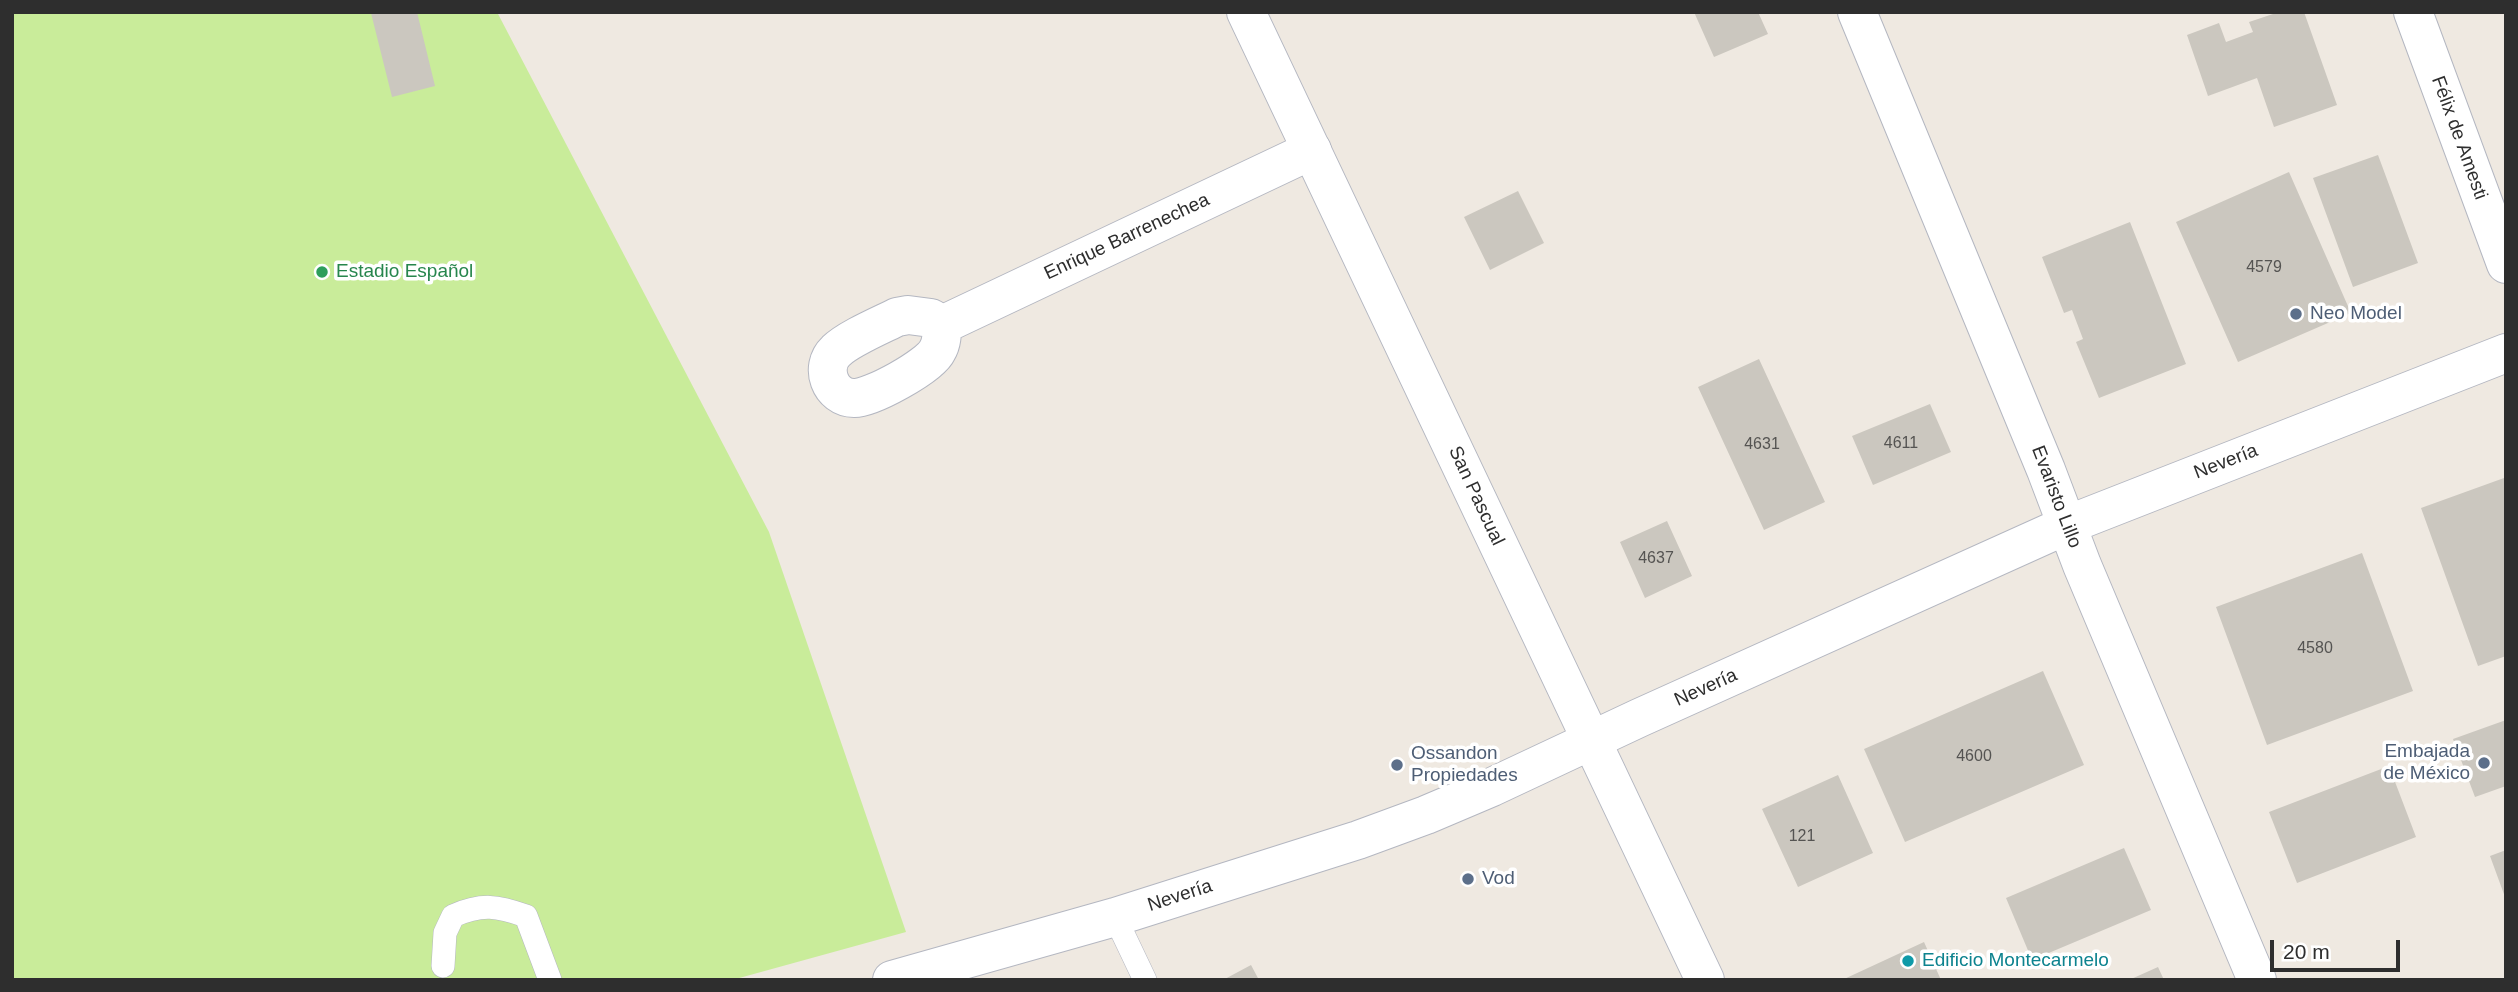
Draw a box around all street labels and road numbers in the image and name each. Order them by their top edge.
street label: Félix de Amesti [2426,73,2492,203]
street label: Enrique Barrenechea [1041,189,1213,285]
street label: Nevería [2191,439,2261,485]
street label: San Pascual [1443,443,1509,549]
street label: Evaristo Lillo [2026,443,2086,551]
street label: Nevería [1671,664,1741,712]
street label: Nevería [1145,875,1215,917]

